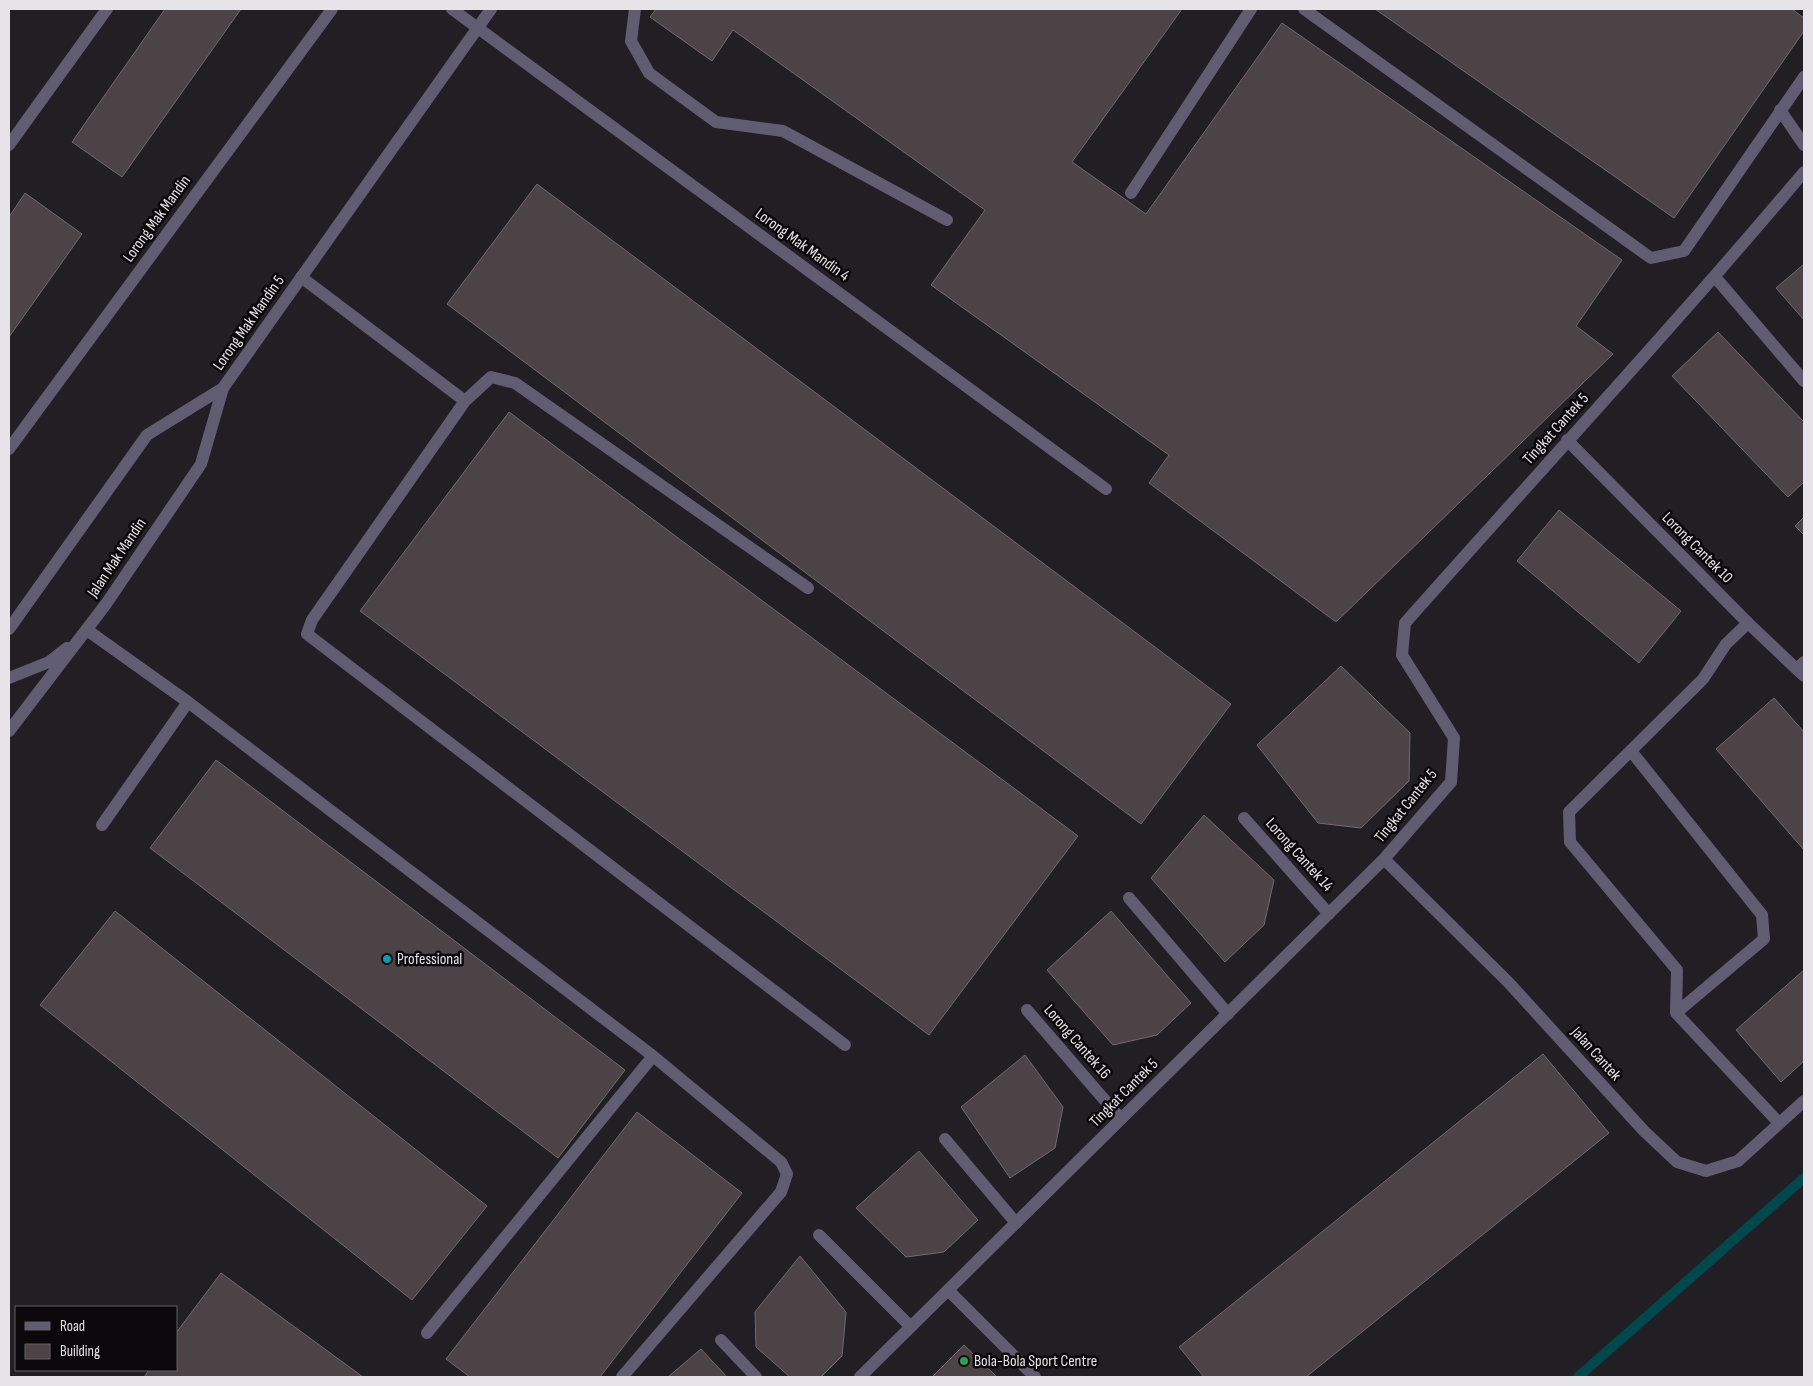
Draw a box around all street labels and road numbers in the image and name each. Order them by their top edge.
street label: Lorong Mak Mandin [119,172,195,266]
street label: Lorong Mak Mandin 4 [751,204,853,286]
street label: Lorong Mak Mandin 5 [209,272,289,374]
street label: Tingkat Cantek 5 [1519,389,1593,469]
street label: Lorong Cantek 10 [1658,509,1736,587]
street label: Jalan Mak Mandin [83,515,150,602]
street label: Tingkat Cantek 5 [1371,765,1441,847]
street label: Lorong Cantek 14 [1261,815,1337,896]
street label: Lorong Cantek 16 [1040,1001,1114,1083]
street label: Jalan Cantek [1566,1022,1625,1085]
street label: Tingkat Cantek 5 [1086,1055,1162,1131]

